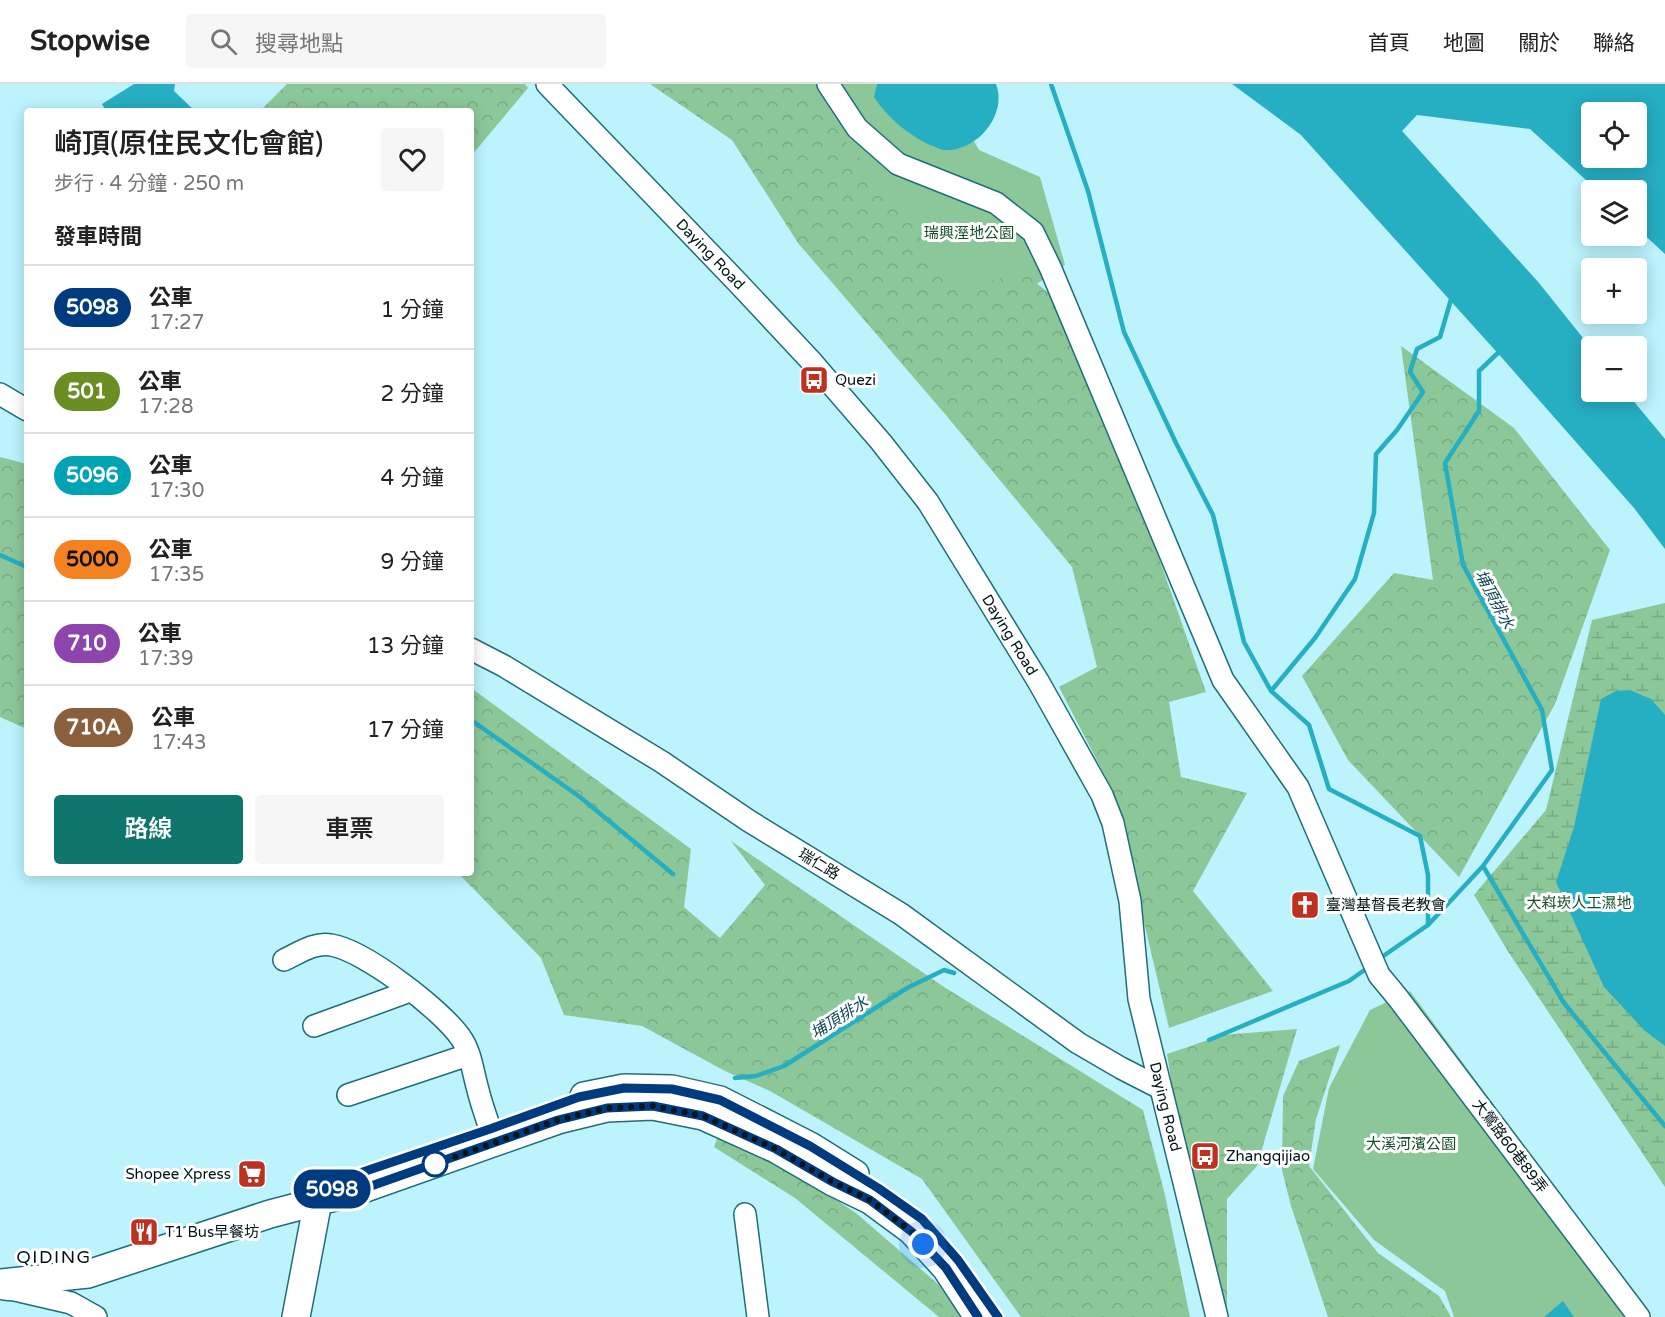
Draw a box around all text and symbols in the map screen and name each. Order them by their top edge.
search box [186,14,606,68]
text: Stopwise [30,24,150,58]
icon: search [207,25,240,58]
text: 搜尋地點 [255,31,343,57]
text: 首頁 [1368,31,1410,56]
text: 地圖 [1443,31,1485,56]
text: 關於 [1518,31,1560,56]
text: 聯絡 [1593,31,1635,56]
map controls [1581,102,1647,402]
button: locate [1581,102,1647,168]
text: 崎頂(原住民文化會館) [54,127,323,161]
button: heart [381,128,444,191]
text: 步行 · 4 分鐘 · 250 m [54,172,244,196]
button: layers [1581,180,1647,246]
street label: Daying Road [672,215,749,293]
text: 發車時間 [54,224,142,250]
park label: 瑞興溼地公園 [924,224,1014,242]
button: + [1581,258,1647,324]
text: 公車 [149,285,193,311]
text: 5098 [66,295,119,320]
text: 1 分鐘 [380,297,444,323]
text: 17:27 [149,311,204,335]
button: − [1581,336,1647,402]
bus stop icon: Quezi [798,364,830,396]
text: 公車 [138,369,182,395]
place label: Quezi [835,371,876,389]
text: 501 [67,379,107,404]
text: 2 分鐘 [380,381,444,407]
text: 17:28 [138,395,193,419]
text: 公車 [149,453,193,479]
text: 5096 [66,463,119,488]
text: 4 分鐘 [380,465,444,491]
text: 17:30 [149,479,204,503]
text: 公車 [149,537,193,563]
text: 5000 [66,547,119,572]
text: 9 分鐘 [380,549,444,575]
text: 17:35 [149,563,204,587]
water label: 埔頂排水 [1470,567,1518,633]
street label: Daying Road [978,591,1041,679]
text: 公車 [138,621,182,647]
text: 710 [67,631,107,656]
text: 13 分鐘 [367,633,444,659]
text: 17:39 [138,647,193,671]
text: 公車 [151,705,195,731]
text: 710A [66,715,121,740]
text: 17 分鐘 [367,717,444,743]
text: 17:43 [151,731,207,755]
button: 路線 [54,795,243,864]
button: 車票 [255,795,444,864]
street label: 瑞仁路 [795,845,843,883]
church icon: 臺灣基督長老教會 [1289,889,1321,921]
park label: 大嵙崁人工濕地 [1526,894,1632,912]
place label: 臺灣基督長老教會 [1326,896,1446,914]
water label: 埔頂排水 [807,992,873,1043]
street label: Daying Road [1146,1060,1185,1153]
street label: 大鶯路60巷89弄 [1469,1096,1551,1196]
park label: 大溪河濱公園 [1366,1135,1456,1153]
bus stop icon: Zhangqijiao [1189,1140,1221,1172]
place label: Zhangqijiao [1226,1147,1310,1165]
unlabelled marker [422,1151,448,1177]
supermarket icon: Shopee Xpress [236,1158,268,1190]
place label: Shopee Xpress [125,1165,231,1183]
line badge: 5098 [290,1170,374,1208]
text: 5098 [306,1177,358,1202]
restaurant icon: T1 Bus早餐坊 [128,1216,160,1248]
place label: T1 Bus早餐坊 [165,1223,259,1241]
your location [908,1229,938,1259]
district label: QIDING [16,1246,92,1268]

